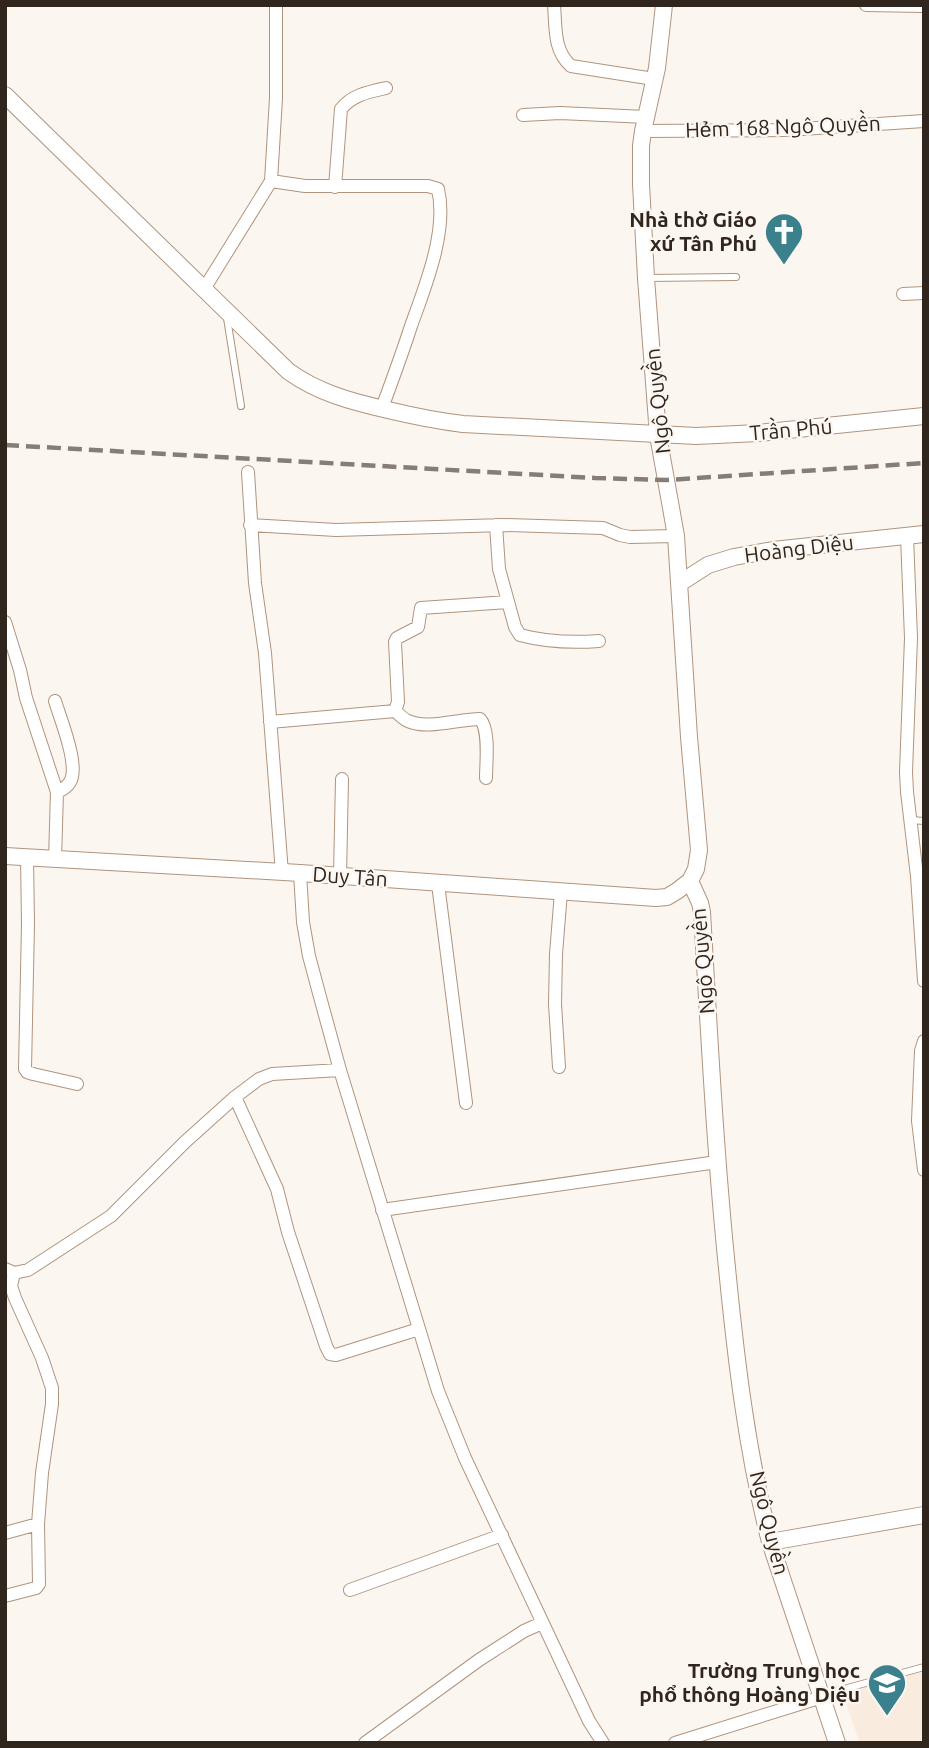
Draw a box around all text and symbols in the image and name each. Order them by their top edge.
street label: Hẻm 168 Ngô Quyền [685,108,881,141]
place label: Nhà thờ Giáo xứ Tân Phú [629,207,757,255]
church icon: Nhà thờ Giáo xứ Tân Phú [763,211,805,266]
street label: Ngô Quyền [637,347,674,455]
street label: Trần Phú [748,411,833,445]
street label: Hoàng Diệu [743,529,855,567]
street label: Duy Tân [312,861,388,891]
street label: Ngô Quyền [683,907,719,1015]
street label: Ngô Quyền [745,1468,797,1577]
place label: Trường Trung học phổ thông Hoàng Diệu [639,1658,860,1706]
school or university icon: Trường Trung học phổ thông Hoàng Diệu [866,1662,908,1717]

